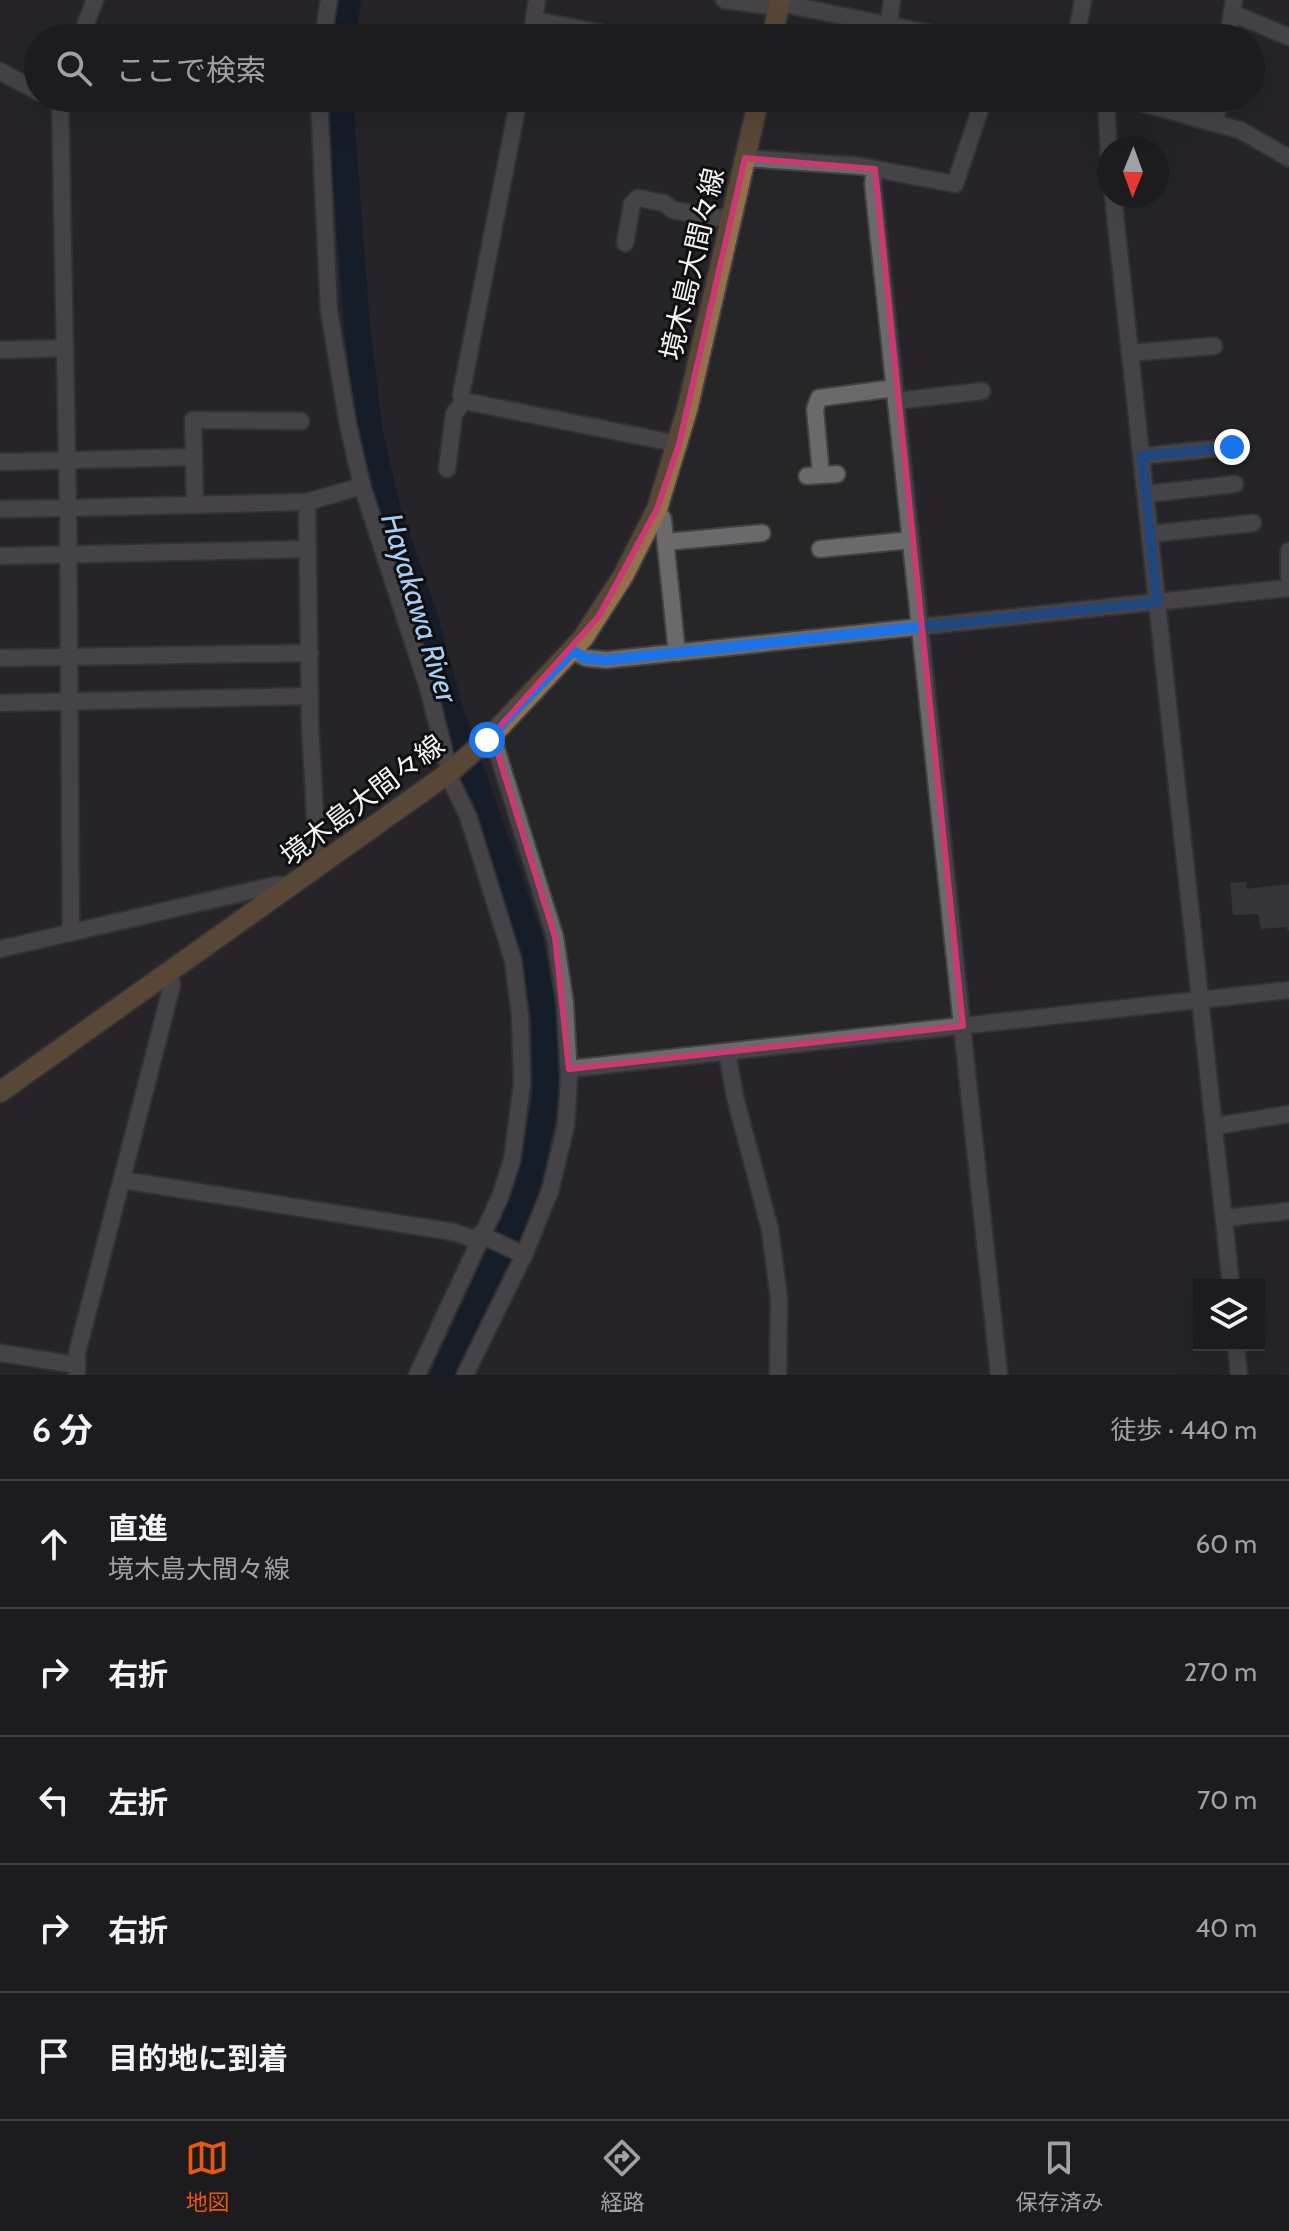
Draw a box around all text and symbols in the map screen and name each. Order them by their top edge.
search box [24,24,1265,112]
icon: search [52,46,96,90]
text: ここで検索 [116,52,266,89]
north arrow [1097,136,1169,208]
street label: 境木島大間々線 [653,165,731,363]
route end [1214,429,1250,465]
water label: Hayakawa River [373,509,466,709]
route start [469,722,505,758]
street label: 境木島大間々線 [273,727,451,873]
map controls [1193,1279,1265,1351]
button: layers [1193,1279,1265,1351]
text: 6 分 [32,1409,93,1451]
text: 徒歩 · 440 m [1110,1414,1257,1446]
text: 直進 [108,1510,168,1547]
icon: ahead [32,1522,76,1566]
text: 60 m [1195,1528,1257,1560]
text: 境木島大間々線 [108,1553,290,1585]
icon: right [32,1650,76,1694]
text: 右折 [108,1656,168,1693]
text: 270 m [1184,1656,1257,1688]
icon: left [32,1778,76,1822]
text: 左折 [108,1784,168,1821]
text: 70 m [1197,1784,1257,1816]
icon: right [32,1906,76,1950]
text: 右折 [108,1912,168,1949]
text: 40 m [1195,1912,1257,1944]
icon: arrive [32,2034,76,2078]
text: 目的地に到着 [108,2040,288,2077]
tab: 地図 [185,2136,230,2216]
tab: 経路 [600,2136,645,2216]
tab: 保存済み [1015,2136,1104,2216]

